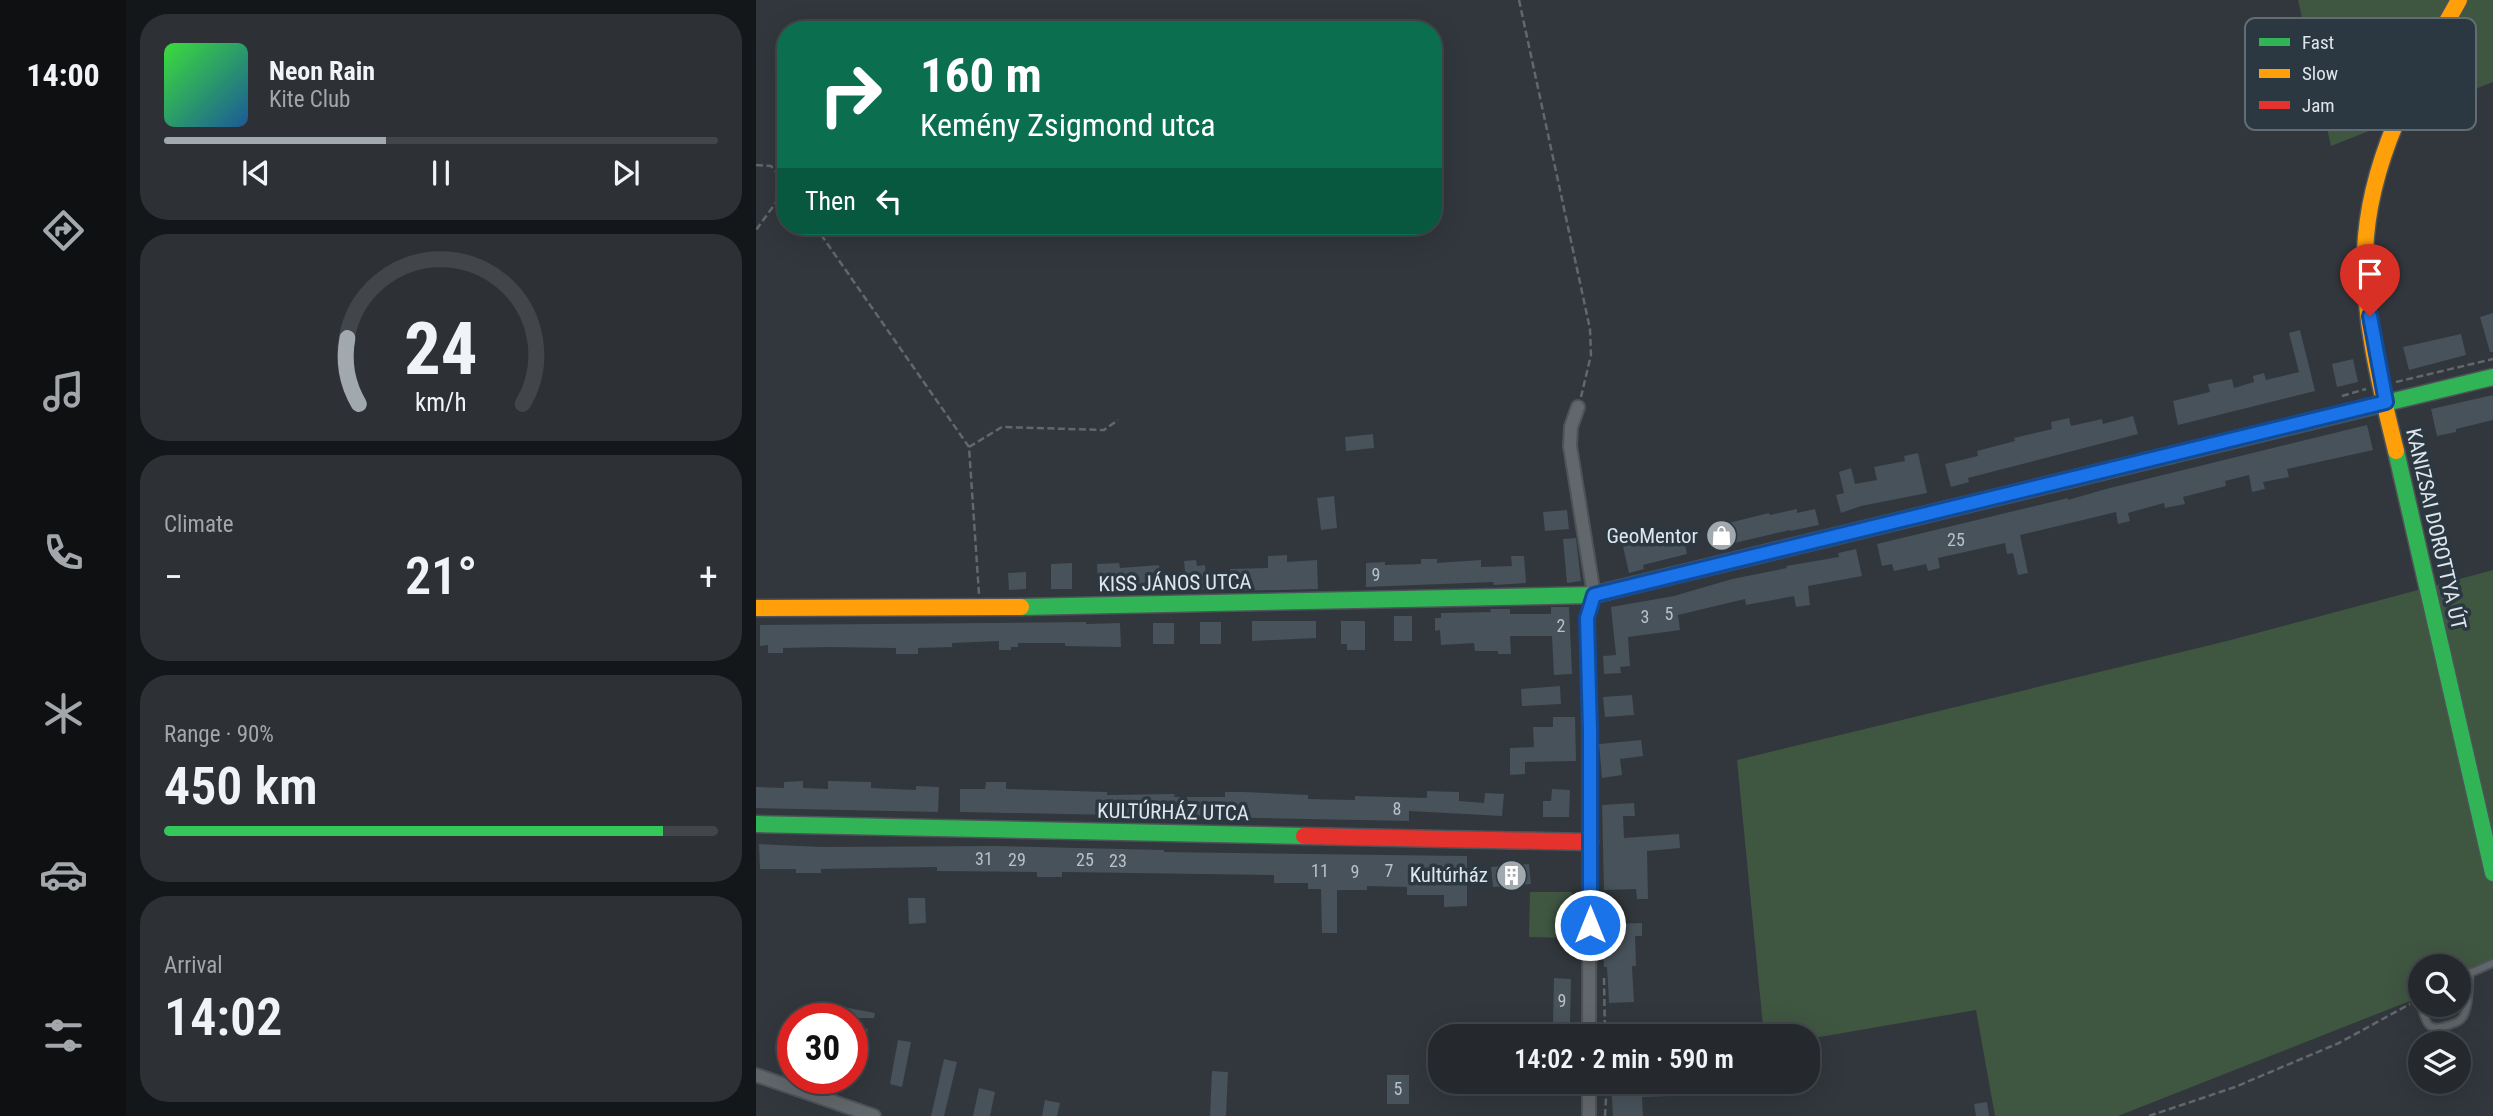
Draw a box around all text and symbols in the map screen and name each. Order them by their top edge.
legend [2245,18,2476,130]
text: Fast [2302,31,2334,54]
text: 160 m [920,47,1042,104]
icon: right [805,49,896,140]
text: 14:00 [26,56,100,94]
text: Neon Rain [269,56,375,86]
text: Slow [2302,62,2338,85]
text: Kite Club [269,86,350,113]
text: Jam [2302,94,2335,117]
text: Kemény Zsigmond utca [920,106,1216,144]
icon: previous [237,154,275,192]
icon: pause [422,154,460,192]
icon: next [607,154,645,192]
icon: left [870,182,908,220]
text: Then [805,186,856,216]
icon: directions [39,206,88,255]
pin [2340,244,2400,316]
icon: arrive [2351,255,2389,293]
text: 24 [404,306,478,392]
icon: music [39,367,88,416]
text: km/h [415,387,467,416]
street label: KANIZSAI DOROTTYA ÚT [2401,426,2471,632]
text: Climate [164,511,234,538]
shop icon: GeoMentor [1704,519,1738,553]
place label: GeoMentor [1606,524,1698,548]
icon: phone [39,528,88,577]
house number: 25 [1947,529,1965,550]
text: 21° [405,546,477,607]
text: − [164,555,183,599]
text: + [699,555,718,599]
house number: 9 [1372,564,1380,585]
street label: KISS JÁNOS UTCA [1098,570,1252,596]
house number: 5 [1665,603,1674,624]
house number: 3 [1641,606,1649,627]
house number: 2 [1557,615,1566,636]
icon: climate [39,689,88,738]
text: Range · 90% [164,721,274,748]
text: 450 km [164,756,318,817]
house number: 8 [1393,798,1401,819]
street label: KULTÚRHÁZ UTCA [1097,799,1249,825]
house number: 31 [975,848,993,869]
house number: 29 [1008,849,1026,870]
house number: 25 [1076,849,1094,870]
icon: car [39,850,88,899]
house number: 23 [1109,850,1127,871]
building icon: Kultúrház [1494,858,1528,892]
house number: 11 [1311,860,1329,881]
house number: 7 [1385,860,1394,881]
house number: 9 [1351,861,1359,882]
place label: Kultúrház [1410,863,1488,887]
position arrow [1553,888,1627,962]
text: Arrival [164,952,223,979]
map controls [2408,954,2471,1094]
button: search [2408,954,2471,1017]
text: 14:02 [164,987,282,1048]
house number: 9 [1558,990,1566,1011]
speed limit sign: 30 [777,1003,868,1094]
icon: filters [39,1011,88,1060]
button: layers [2408,1031,2471,1094]
text: 14:02 · 2 min · 590 m [1514,1044,1734,1074]
house number: 5 [1394,1078,1403,1099]

